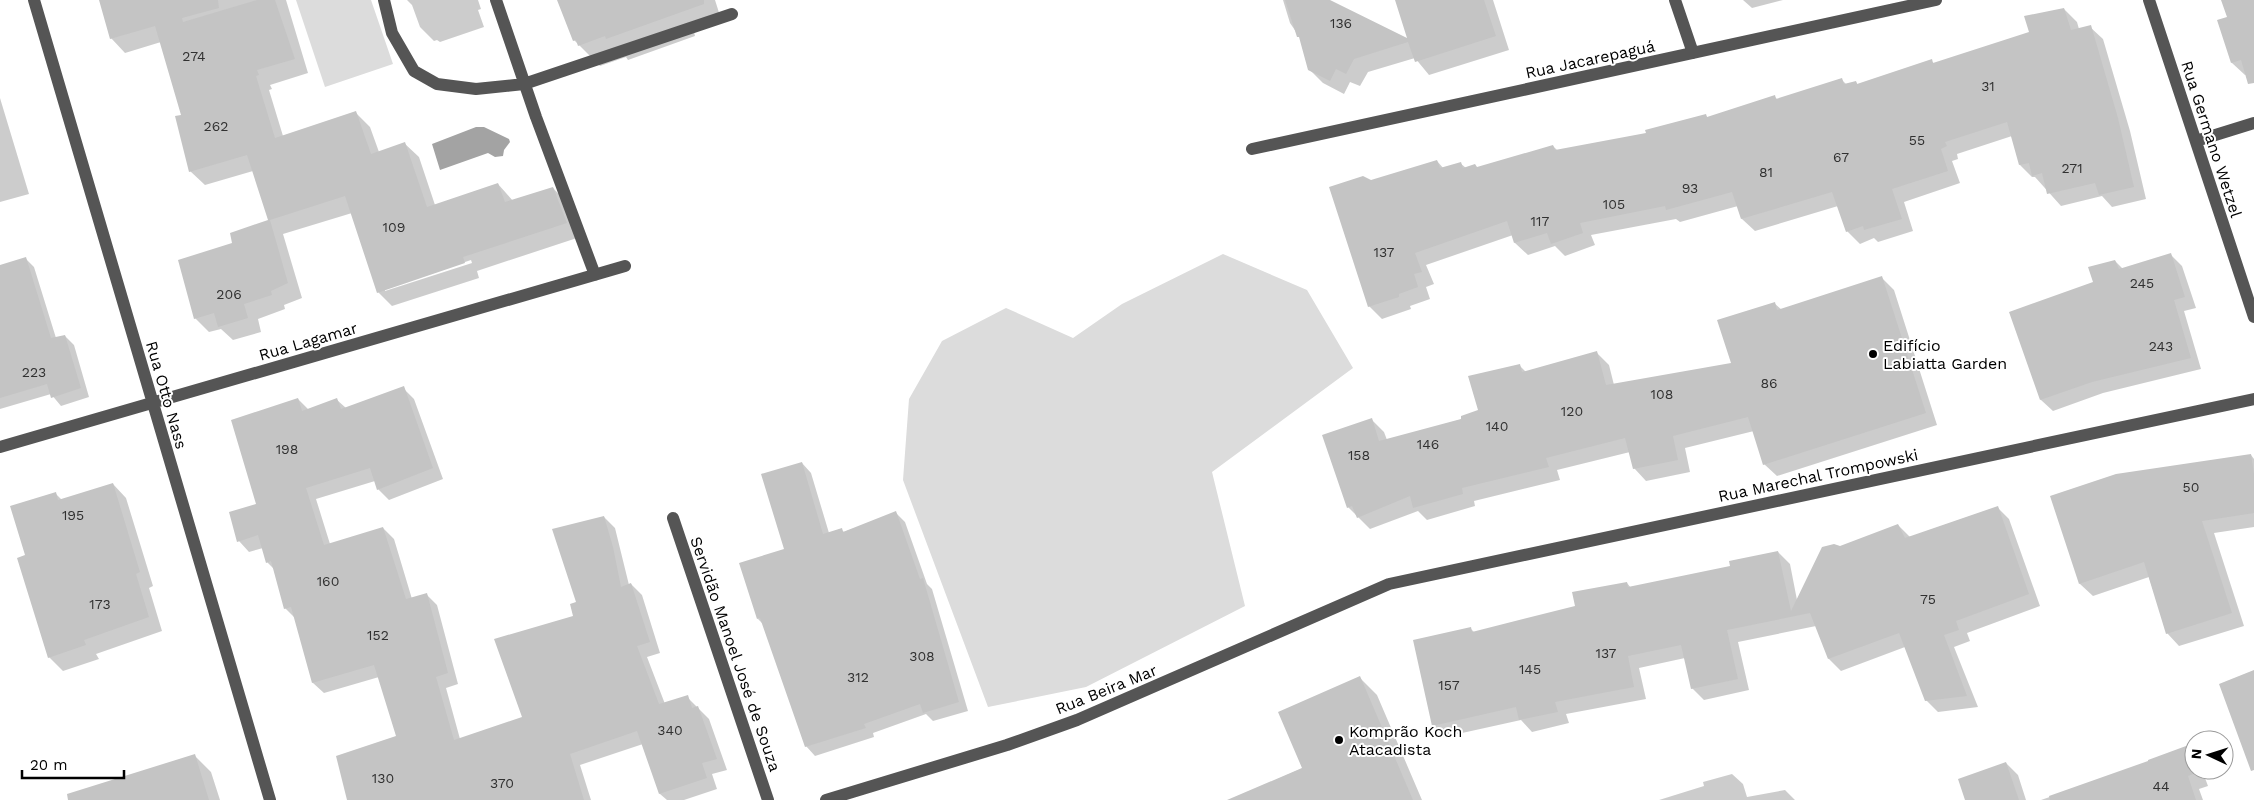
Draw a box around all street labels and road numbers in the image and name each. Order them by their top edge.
street label: Rua Jacarepaguá [1524,36,1657,83]
street label: Rua Germano Wetzel [2177,58,2246,220]
street label: Rua Lagamar [257,318,360,365]
street label: Rua Otto Nass [142,339,191,451]
street label: Rua Marechal Trompowski [1716,445,1920,506]
street label: Servidão Manoel José de Souza [686,534,785,774]
street label: Rua Beira Mar [1053,660,1160,719]

